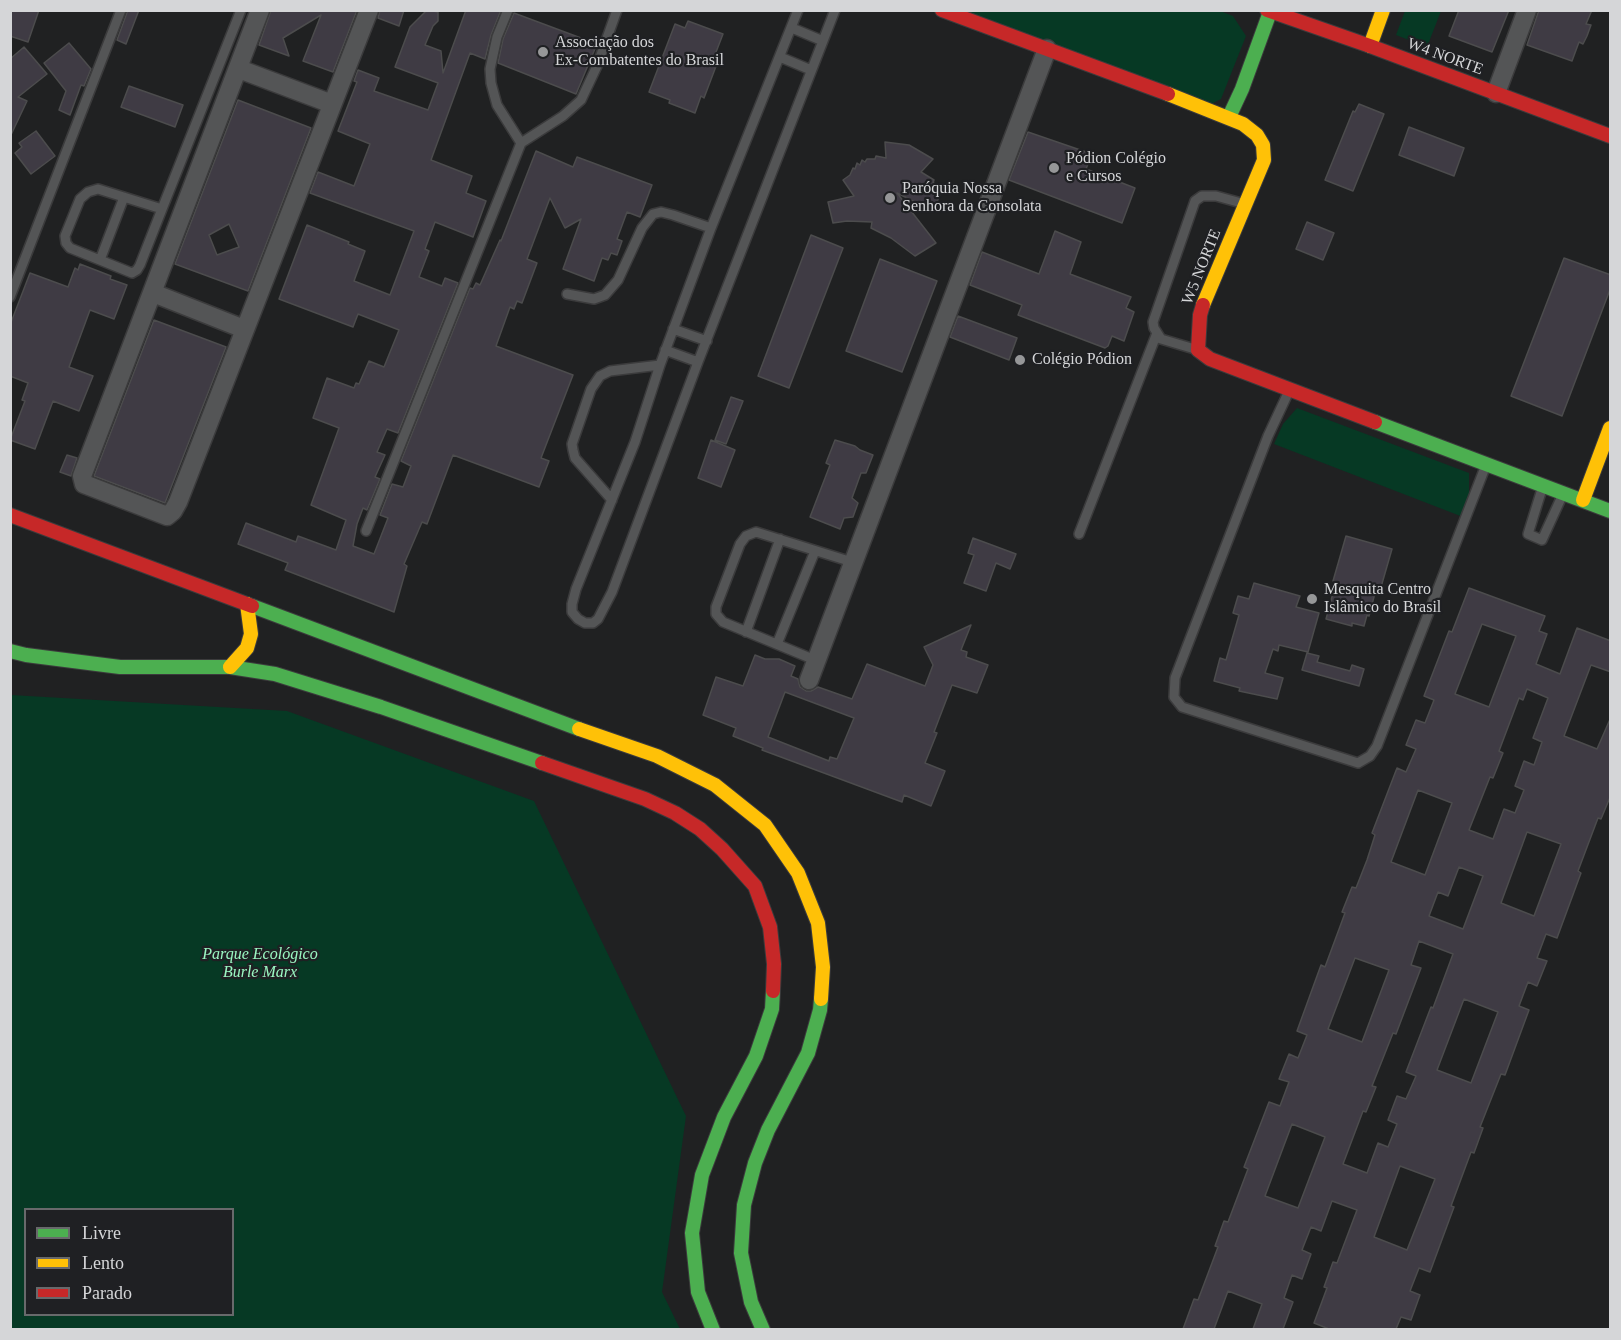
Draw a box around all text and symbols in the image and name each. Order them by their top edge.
place label: Associação dos Ex-Combatentes do Brasil [555,33,724,71]
street label: W4 NORTE [1404,34,1486,80]
marker: Associação dos Ex-Combatentes do Brasil [536,45,550,59]
place label: Pódion Colégio e Cursos [1066,149,1166,187]
marker: Pódion Colégio e Cursos [1047,161,1061,175]
place label: Paróquia Nossa Senhora da Consolata [902,179,1042,217]
marker: Paróquia Nossa Senhora da Consolata [883,191,897,205]
street label: W5 NORTE [1178,227,1226,307]
place label: Colégio Pódion [1032,350,1132,370]
marker: Colégio Pódion [1013,353,1027,367]
place label: Mesquita Centro Islâmico do Brasil [1324,580,1441,618]
marker: Mesquita Centro Islâmico do Brasil [1305,592,1319,606]
park label: Parque Ecológico Burle Marx [202,945,318,983]
legend [24,1208,234,1316]
text: Livre [82,1223,121,1243]
text: Lento [82,1253,124,1273]
text: Parado [82,1283,132,1303]

